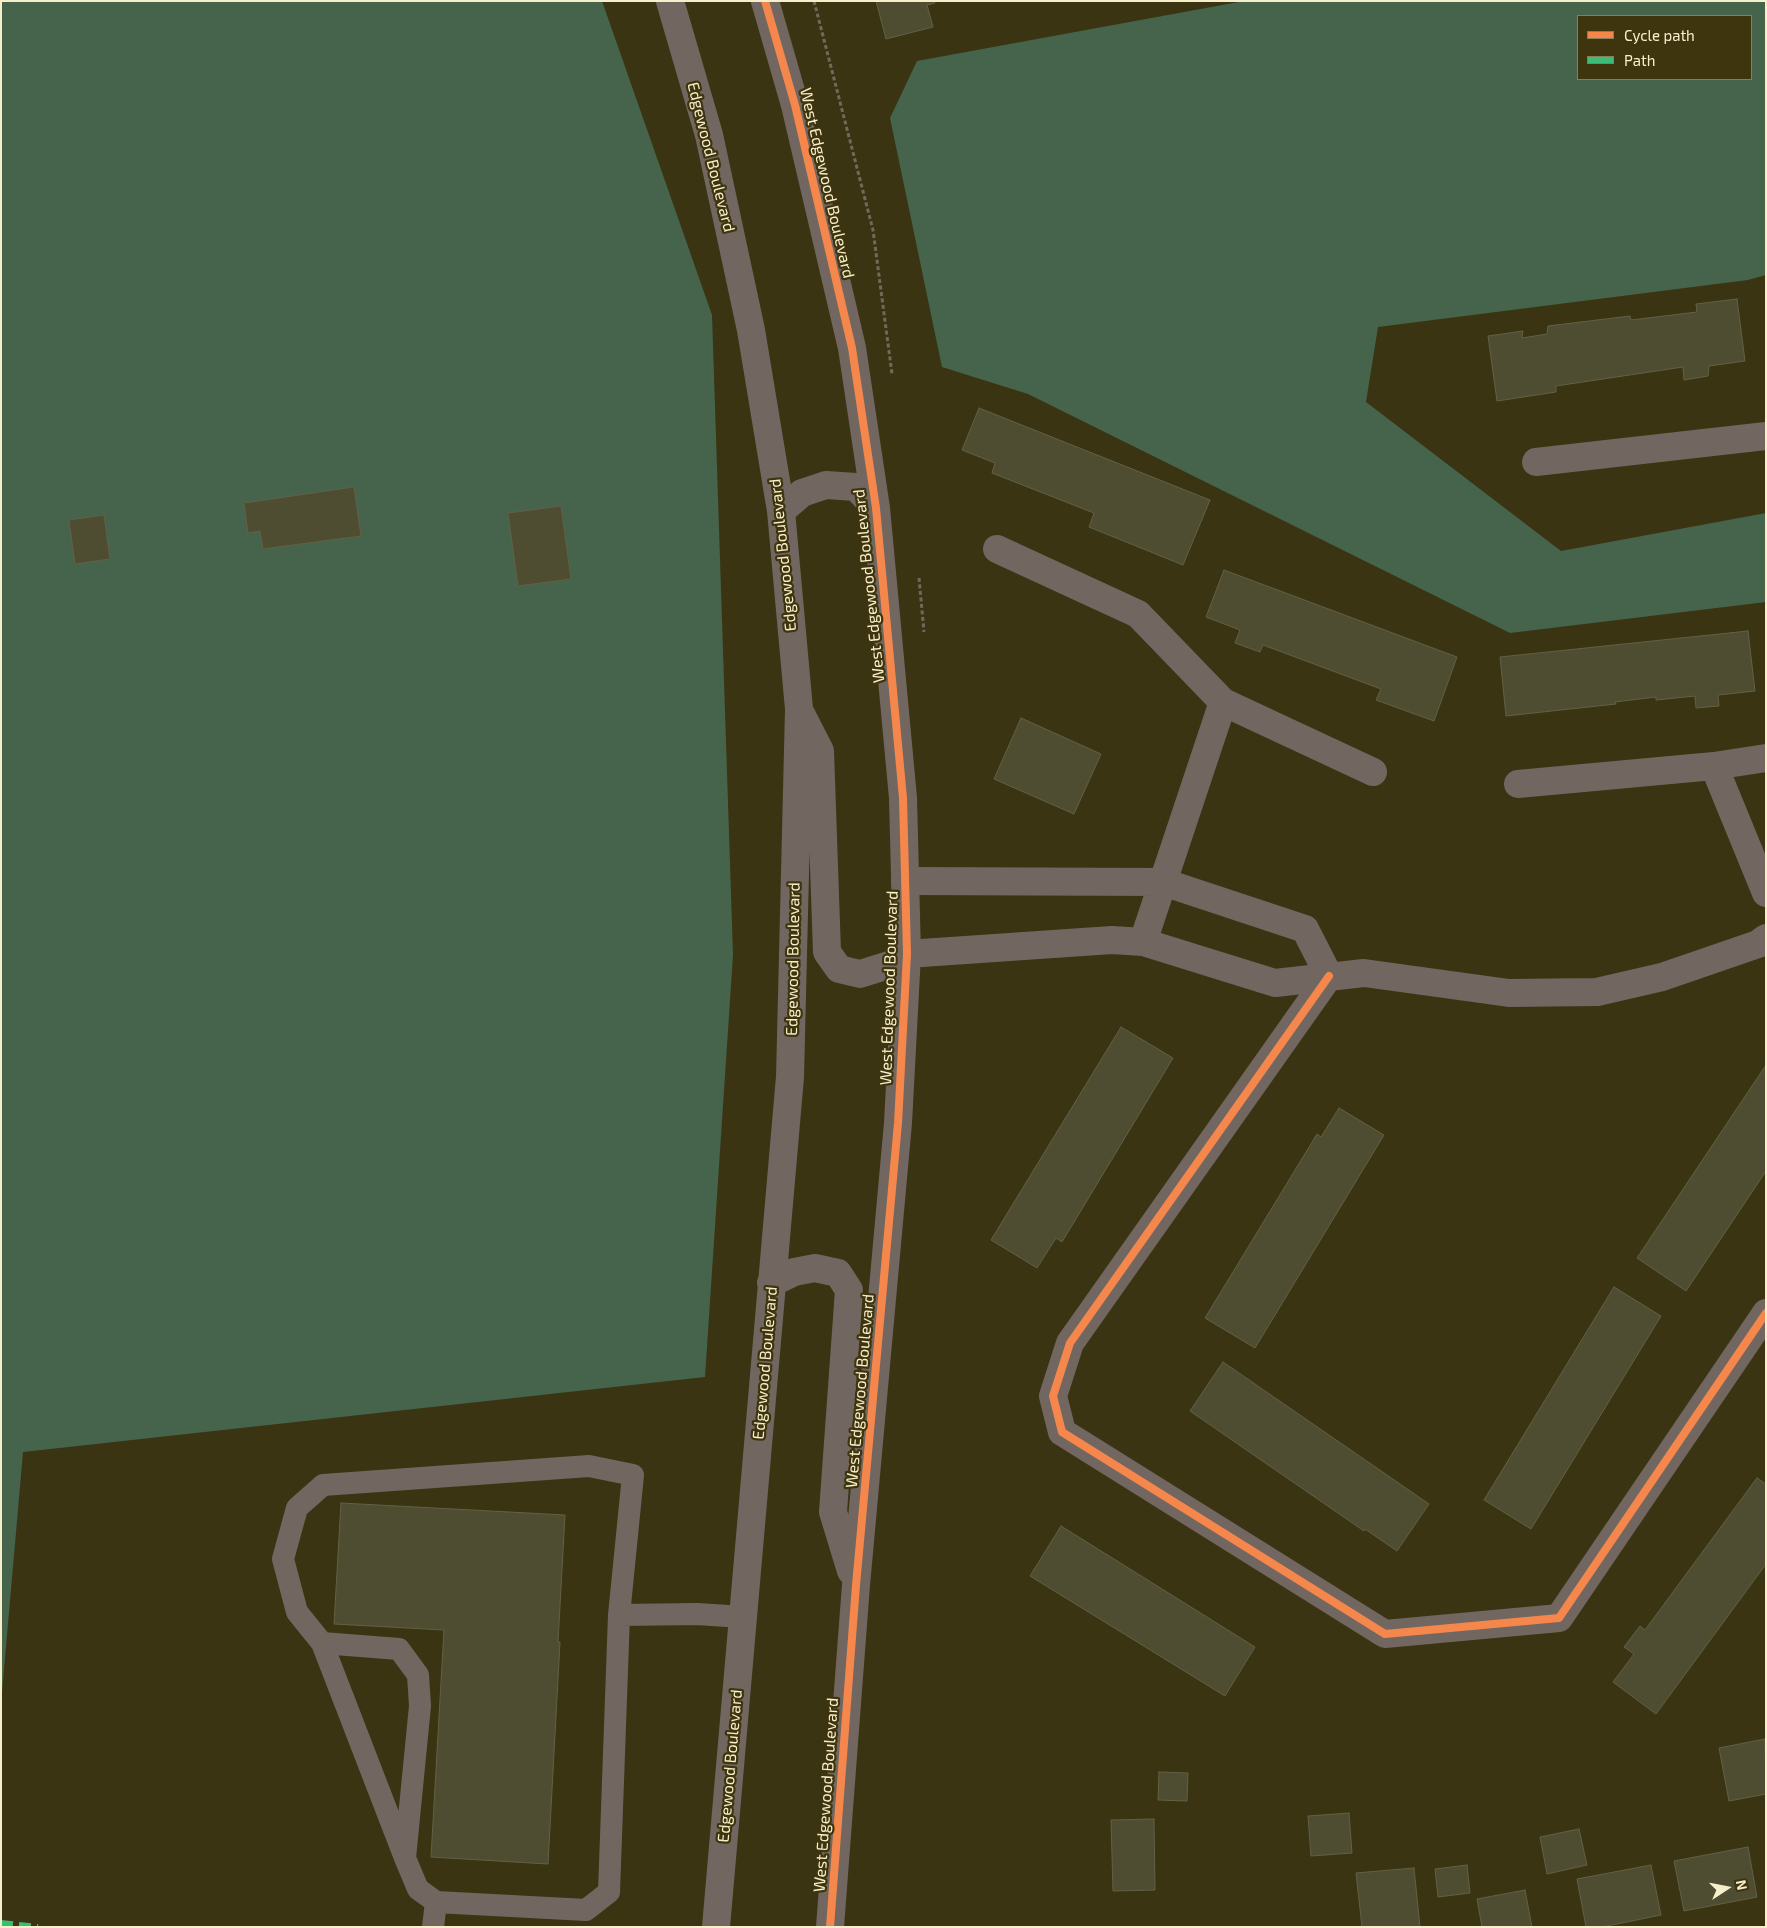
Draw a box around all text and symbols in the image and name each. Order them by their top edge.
legend [1577,15,1752,80]
text: Cycle path [1624,26,1695,44]
text: Path [1624,51,1655,69]
street label: Edgewood Boulevard [683,80,739,234]
street label: West Edgewood Boulevard [796,86,858,280]
street label: Edgewood Boulevard [765,478,801,632]
street label: West Edgewood Boulevard [849,488,889,684]
street label: Edgewood Boulevard [782,882,804,1036]
street label: West Edgewood Boulevard [876,890,902,1086]
street label: Edgewood Boulevard [749,1286,781,1440]
street label: West Edgewood Boulevard [842,1293,878,1489]
street label: Edgewood Boulevard [714,1689,746,1843]
street label: West Edgewood Boulevard [810,1697,842,1893]
north arrow [1702,1863,1752,1913]
text: N [1733,1878,1752,1892]

